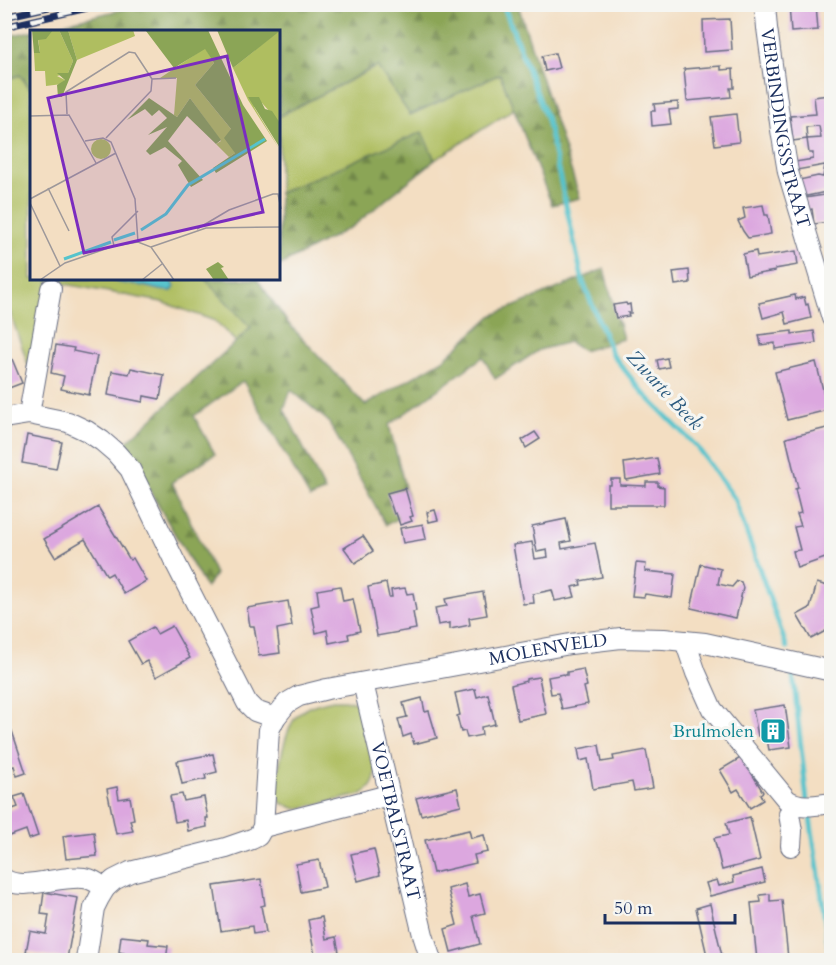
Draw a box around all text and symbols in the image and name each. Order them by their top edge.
street label: VERBINDINGSSTRAAT [755,26,817,231]
inset map [30,30,280,280]
water label: Zwarte Beek [621,344,709,436]
street label: MOLENVELD [487,627,609,671]
building icon: Brulmolen [758,716,788,746]
place label: Brulmolen [673,719,755,744]
street label: VOETBALSTRAAT [365,739,427,903]
scale bar [605,887,736,925]
text: 50 m [614,896,653,921]

